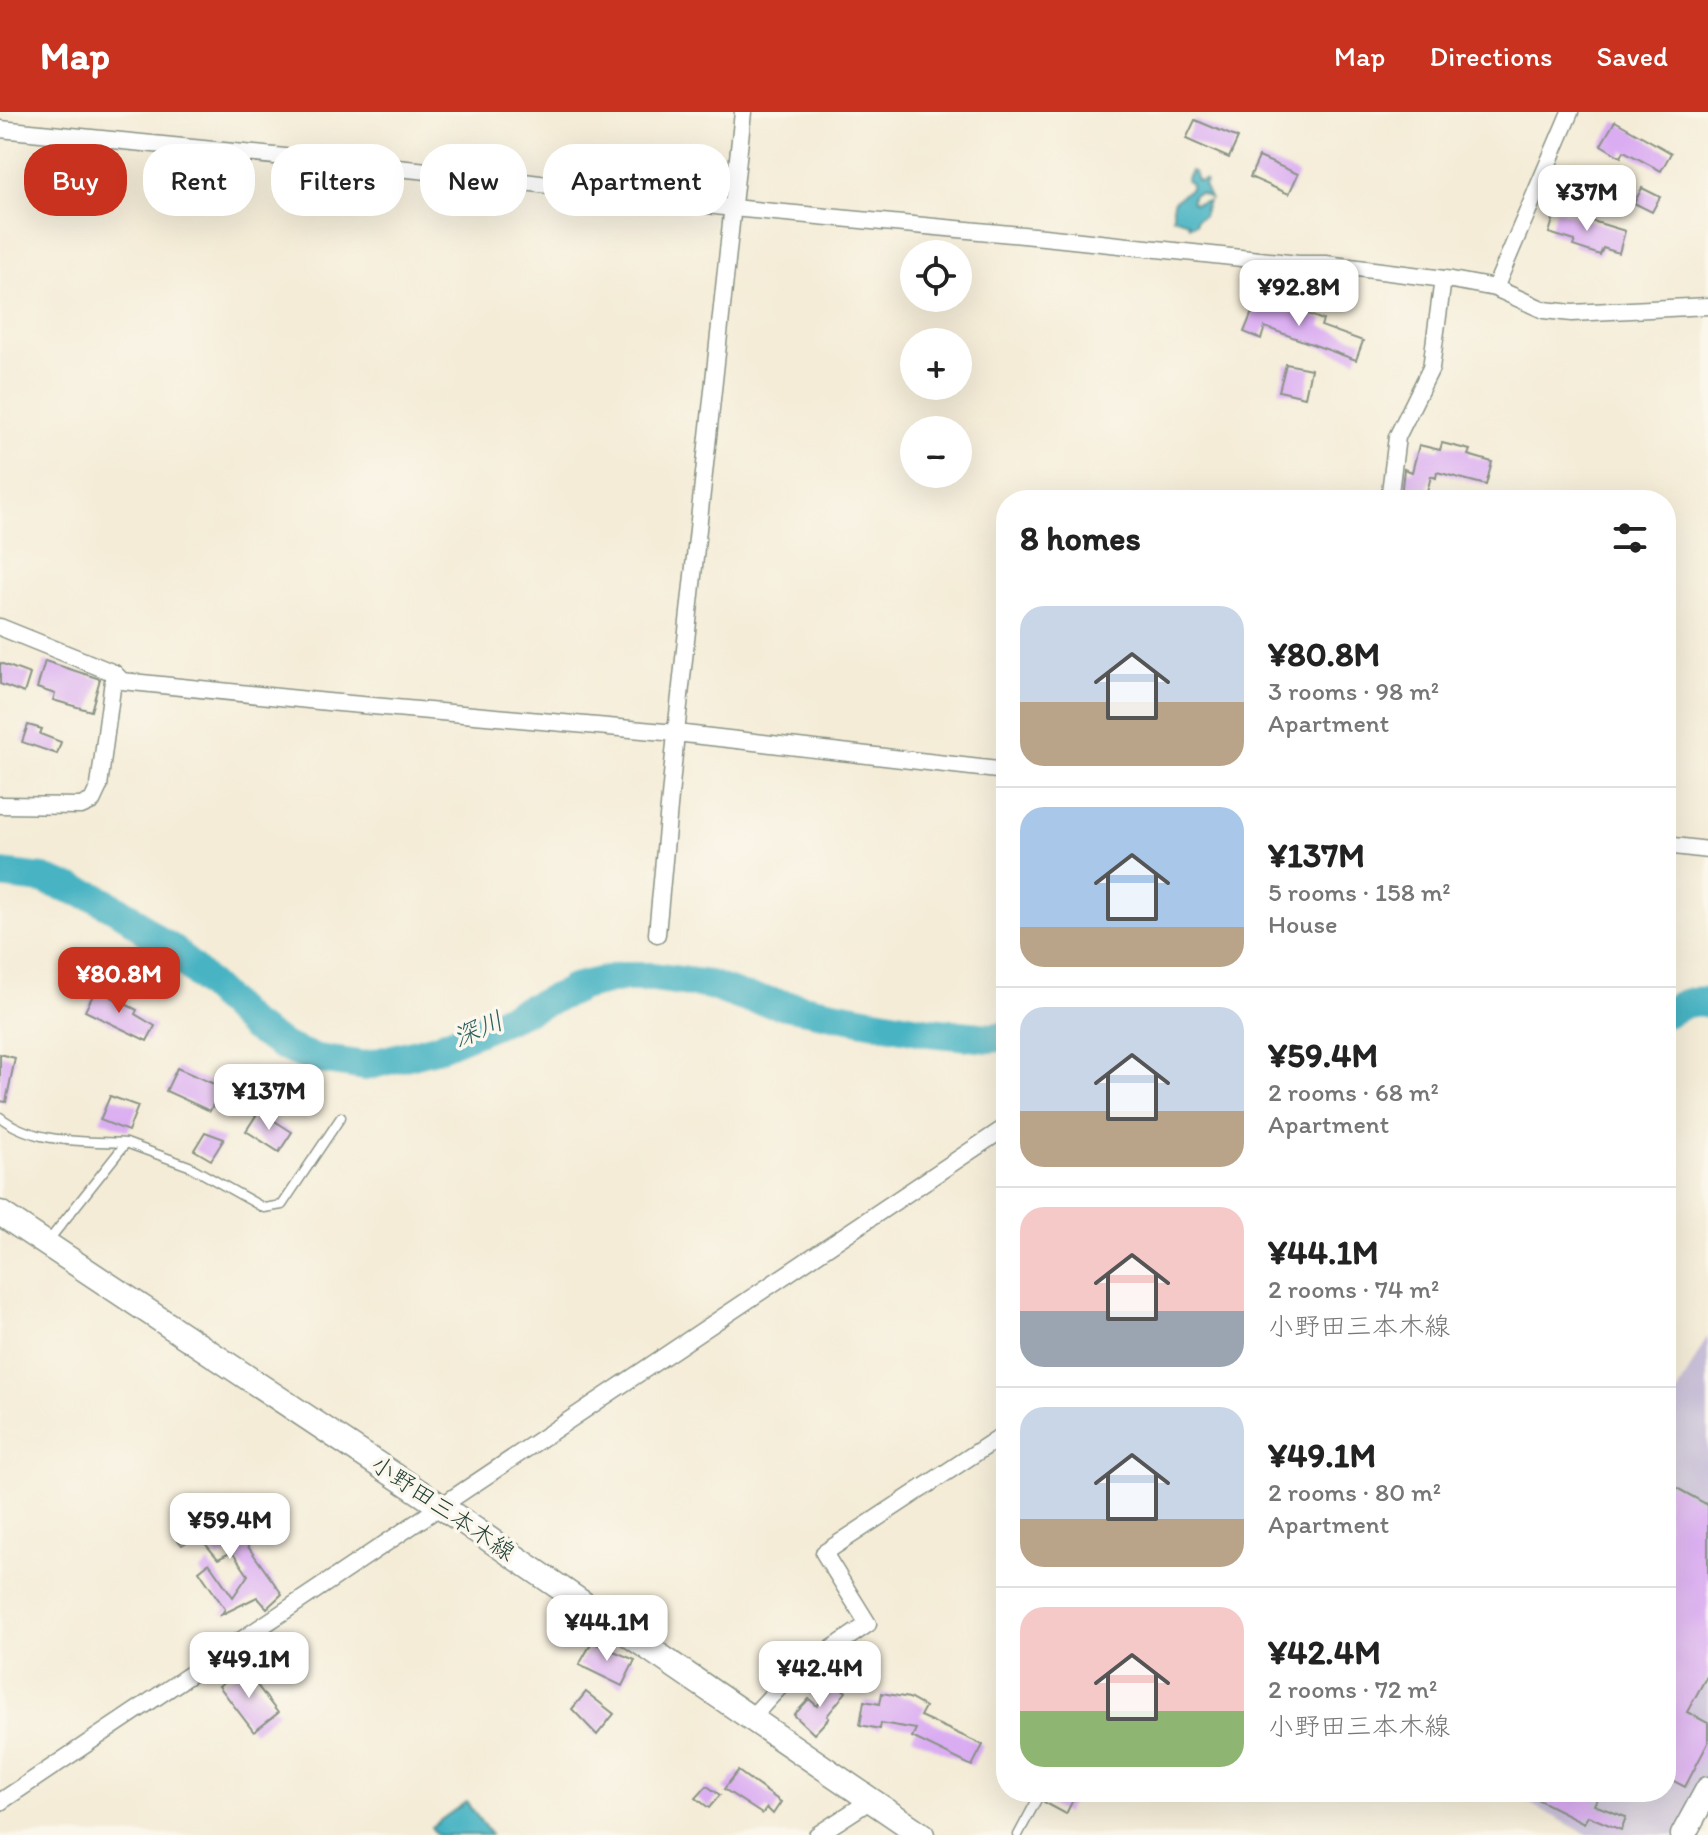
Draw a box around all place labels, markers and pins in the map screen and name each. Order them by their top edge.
pin: ¥37M [1540,165,1634,233]
pin: ¥92.8M [1234,260,1364,328]
pin: ¥80.8M [54,947,184,1015]
pin: ¥137M [213,1064,325,1132]
pin: ¥59.4M [165,1493,295,1561]
pin: ¥44.1M [542,1595,672,1663]
pin: ¥49.1M [184,1632,314,1700]
pin: ¥42.4M [755,1641,885,1709]

